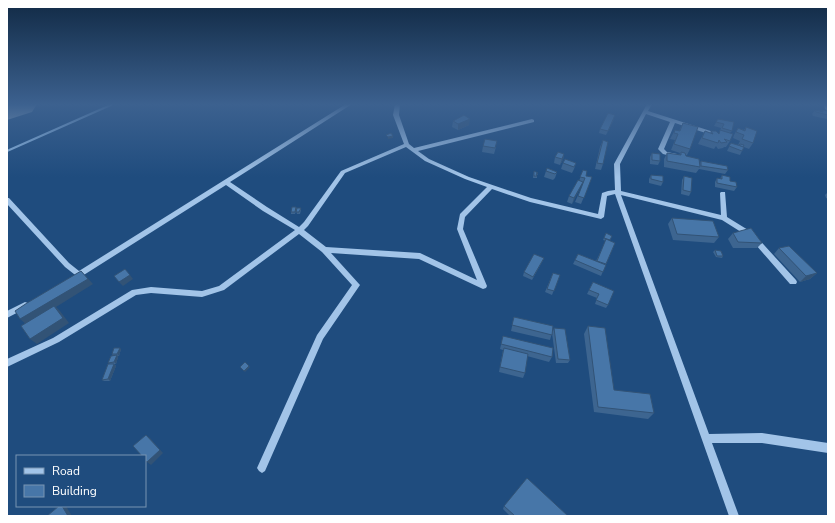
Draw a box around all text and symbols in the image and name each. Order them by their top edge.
legend [16,455,146,507]
text: Road [52,463,80,479]
text: Building [52,483,97,499]

